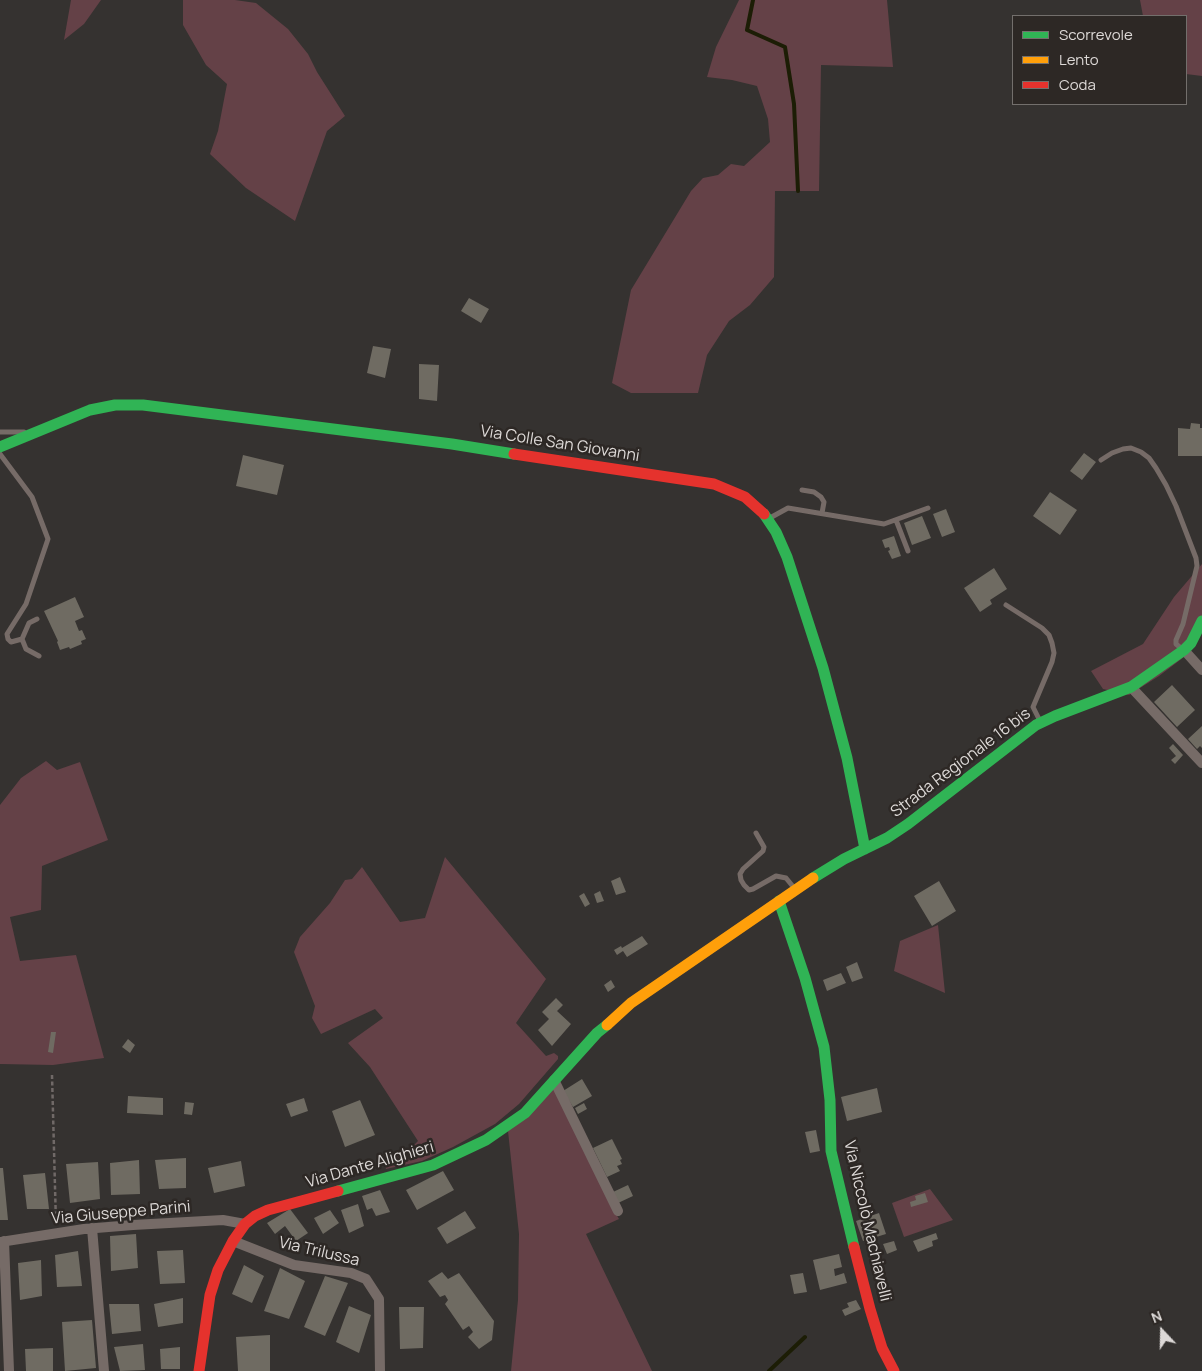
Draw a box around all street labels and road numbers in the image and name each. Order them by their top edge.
street label: Via Colle San Giovanni [479,422,641,466]
street label: Strada Regionale 16 bis [887,704,1035,822]
street label: Via Dante Alighieri [304,1138,436,1192]
street label: Via Niccolò Machiavelli [839,1139,895,1303]
street label: Via Giuseppe Parini [51,1197,191,1229]
street label: Via Trilussa [277,1233,361,1271]

